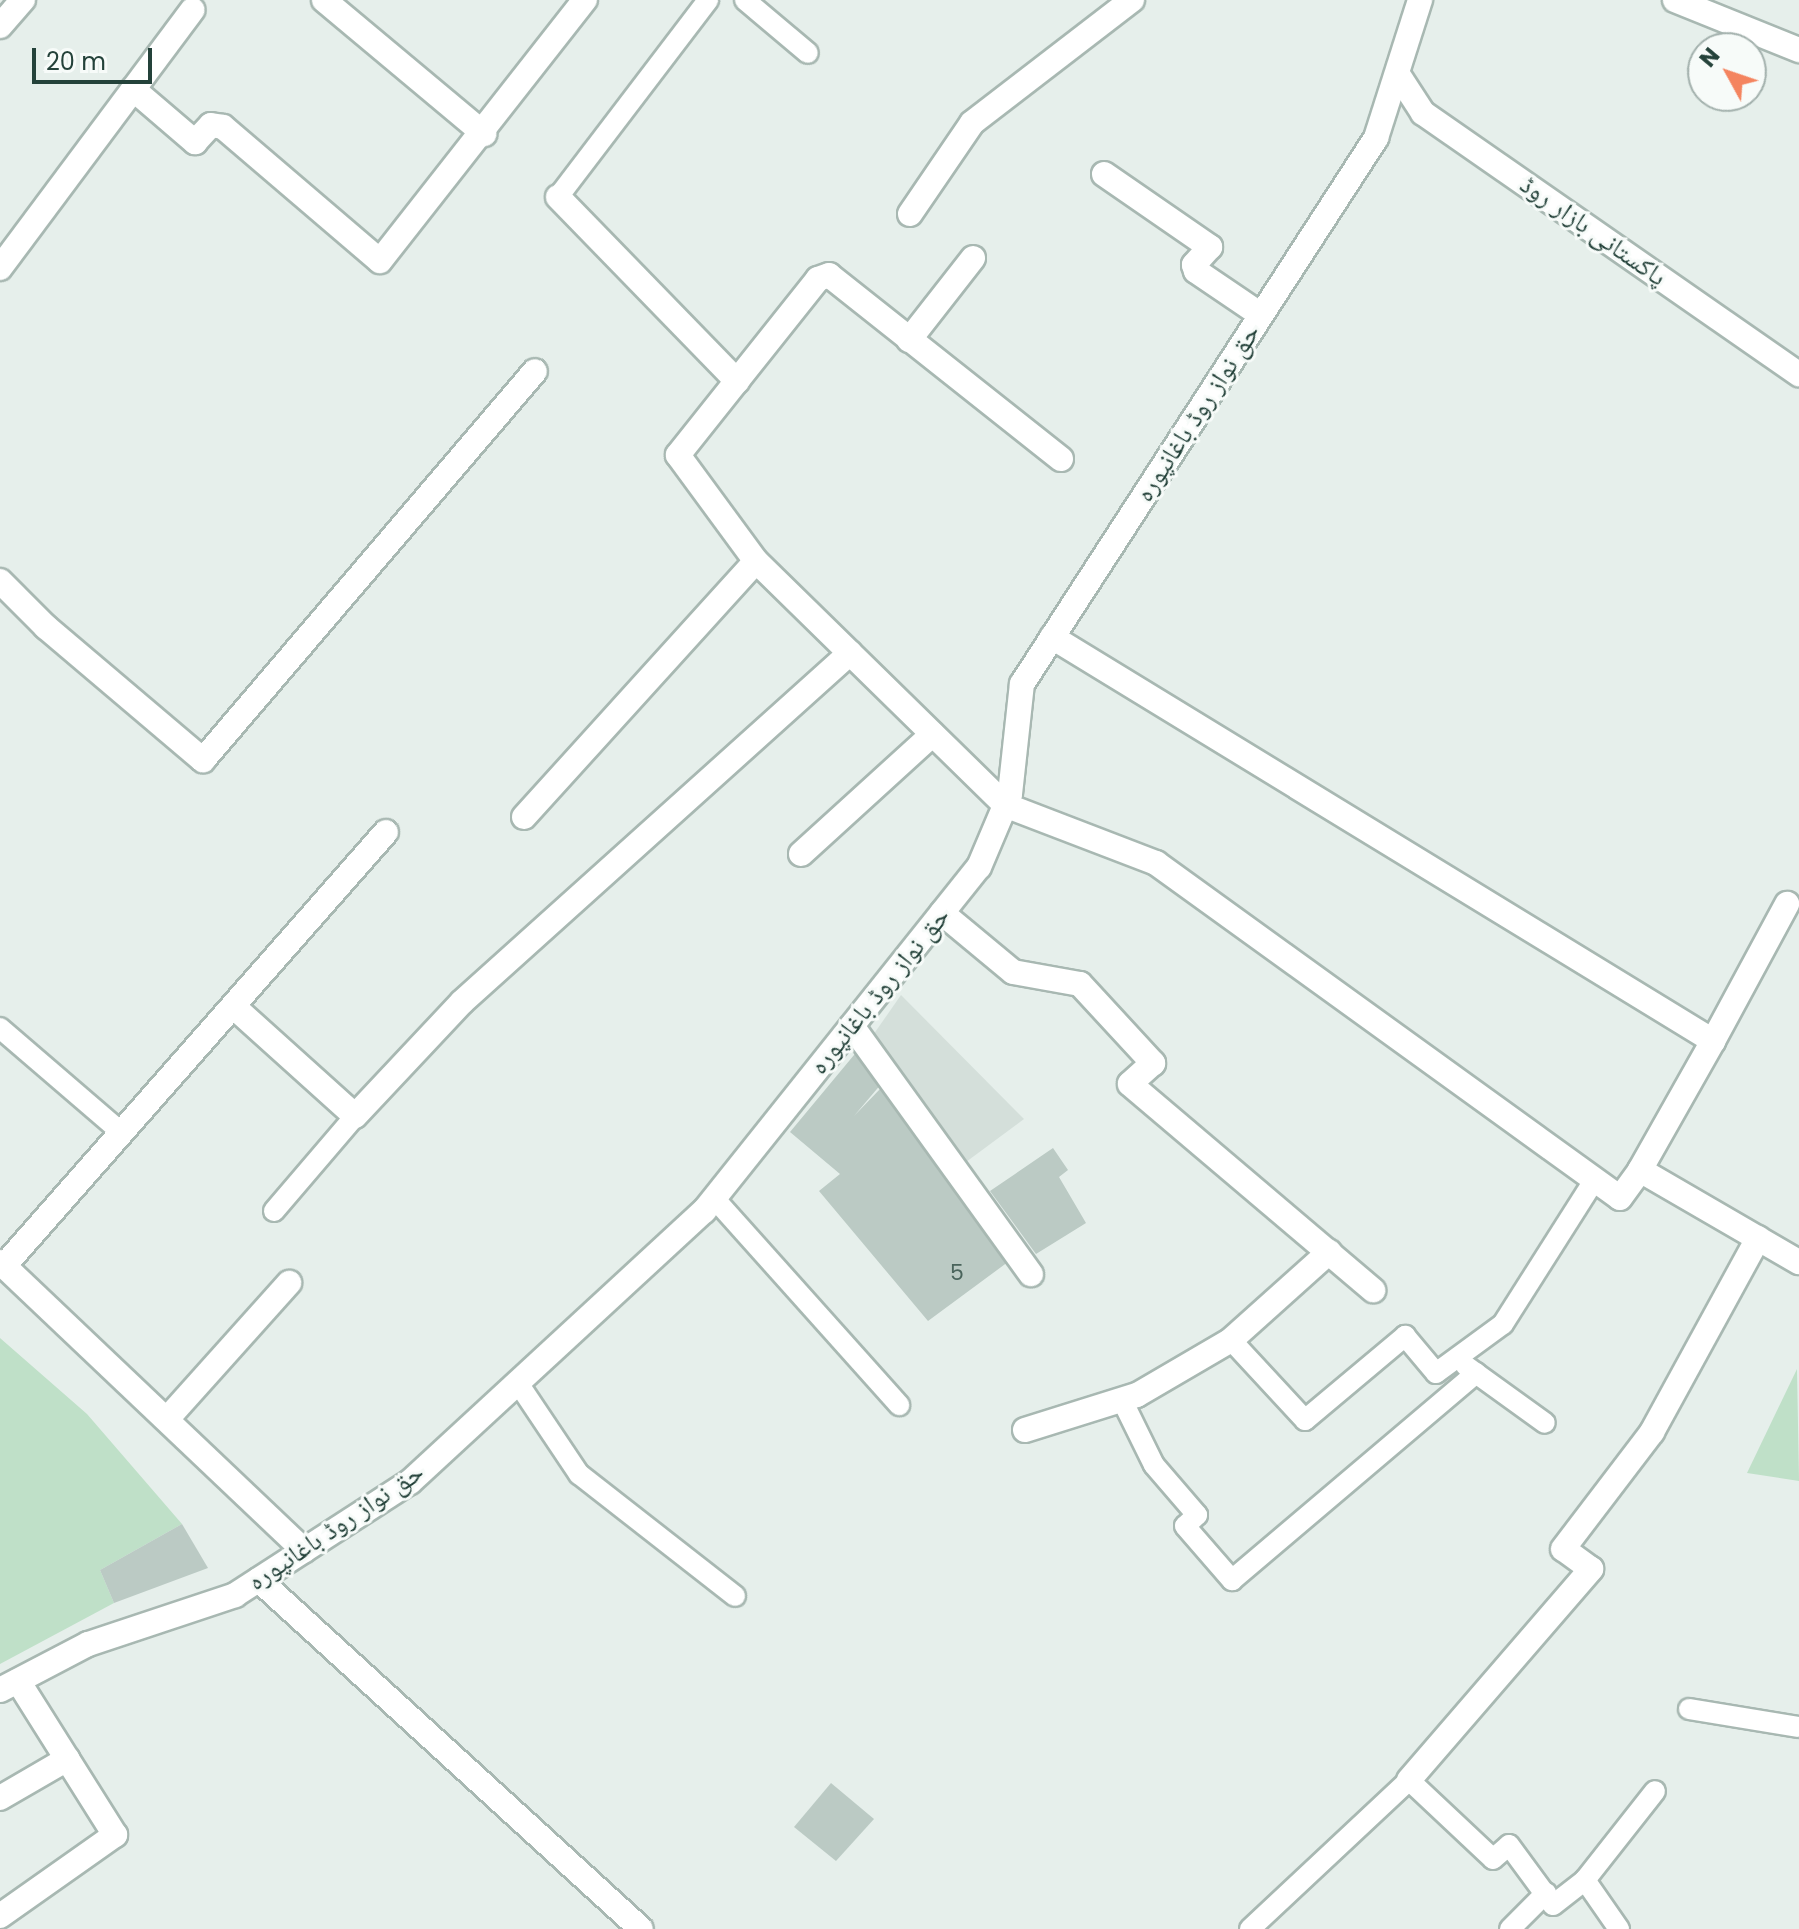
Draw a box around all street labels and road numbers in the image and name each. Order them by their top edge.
street label: پاکستانی بازار روڈ [1514,169,1672,293]
street label: حق نواز روڈ باغانپورہ [1129,318,1267,508]
street label: حق نواز روڈ باغانپورہ [803,901,957,1081]
street label: حق نواز روڈ باغانپورہ [242,1457,430,1597]

